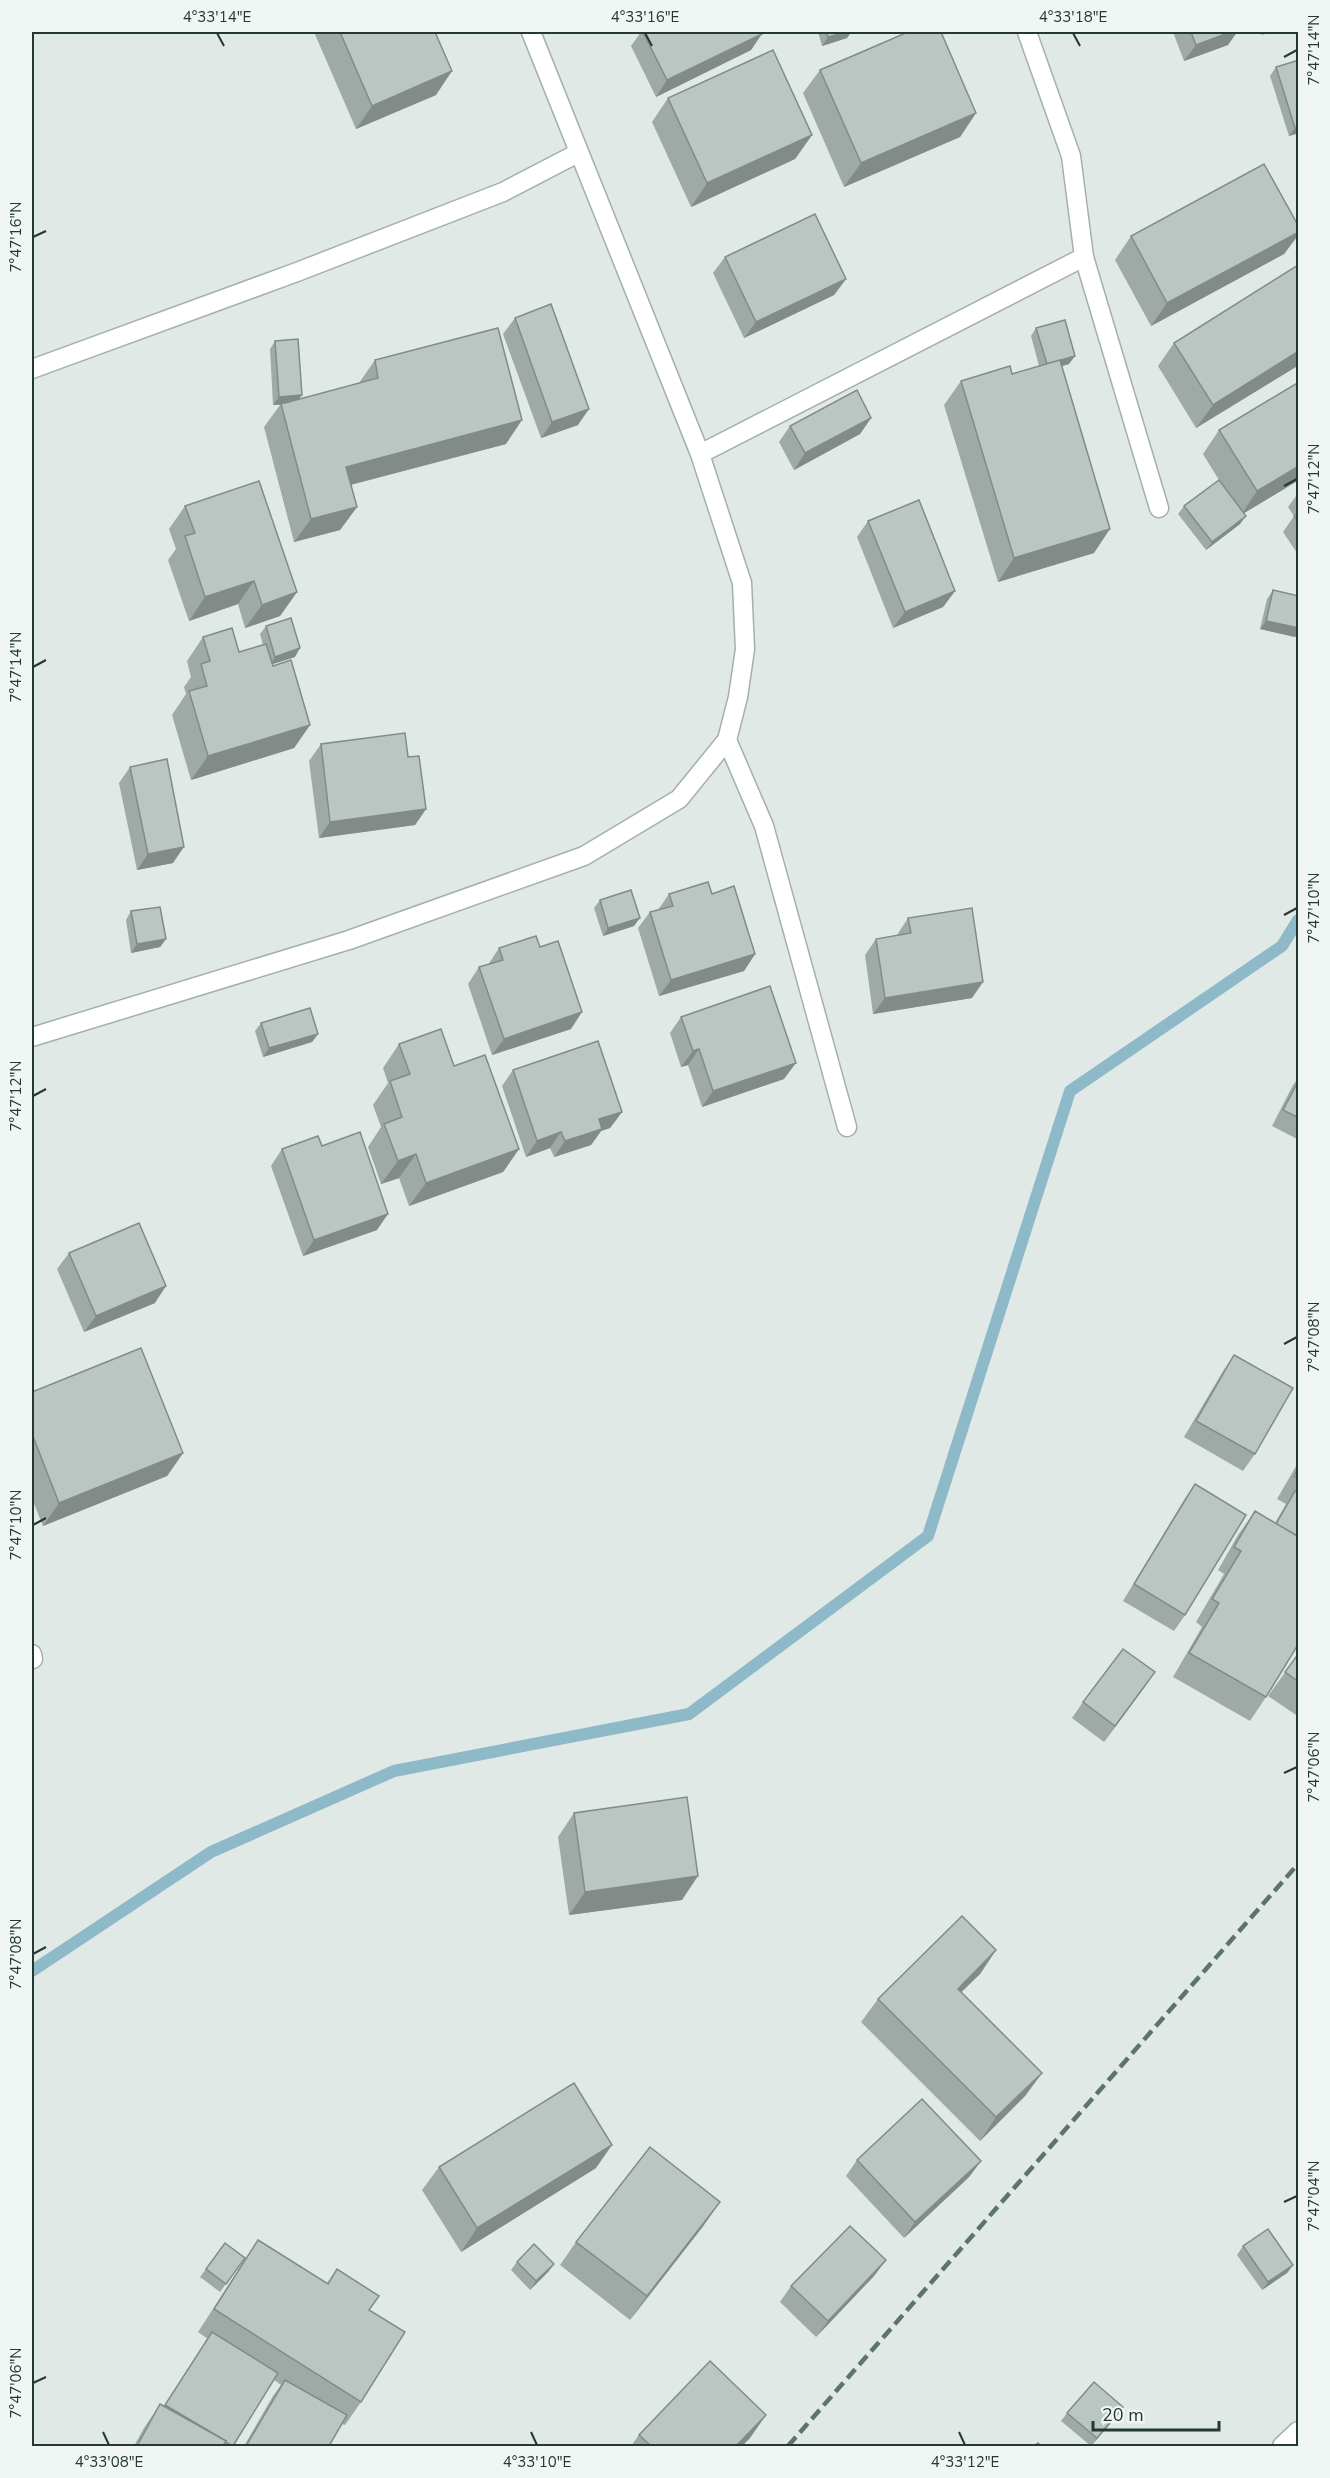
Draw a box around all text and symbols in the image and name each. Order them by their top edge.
text: 4°33'14"E [183,7,251,27]
text: 4°33'16"E [611,7,679,27]
text: 4°33'18"E [1039,7,1107,27]
text: 7°47'14"N [1304,15,1324,85]
text: 7°47'16"N [6,202,26,272]
text: 7°47'12"N [1304,444,1324,514]
text: 7°47'14"N [6,632,26,702]
text: 7°47'10"N [1304,873,1324,943]
text: 7°47'12"N [6,1061,26,1131]
text: 7°47'08"N [1304,1302,1324,1372]
text: 7°47'10"N [6,1490,26,1560]
text: 7°47'06"N [1304,1732,1324,1802]
text: 7°47'08"N [6,1919,26,1989]
text: 7°47'04"N [1304,2161,1324,2231]
text: 7°47'06"N [6,2348,26,2418]
scale bar [1093,2394,1219,2432]
text: 20 m [1102,2403,1144,2427]
text: 4°33'08"E [75,2452,143,2472]
text: 4°33'10"E [503,2452,571,2472]
text: 4°33'12"E [931,2452,999,2472]

